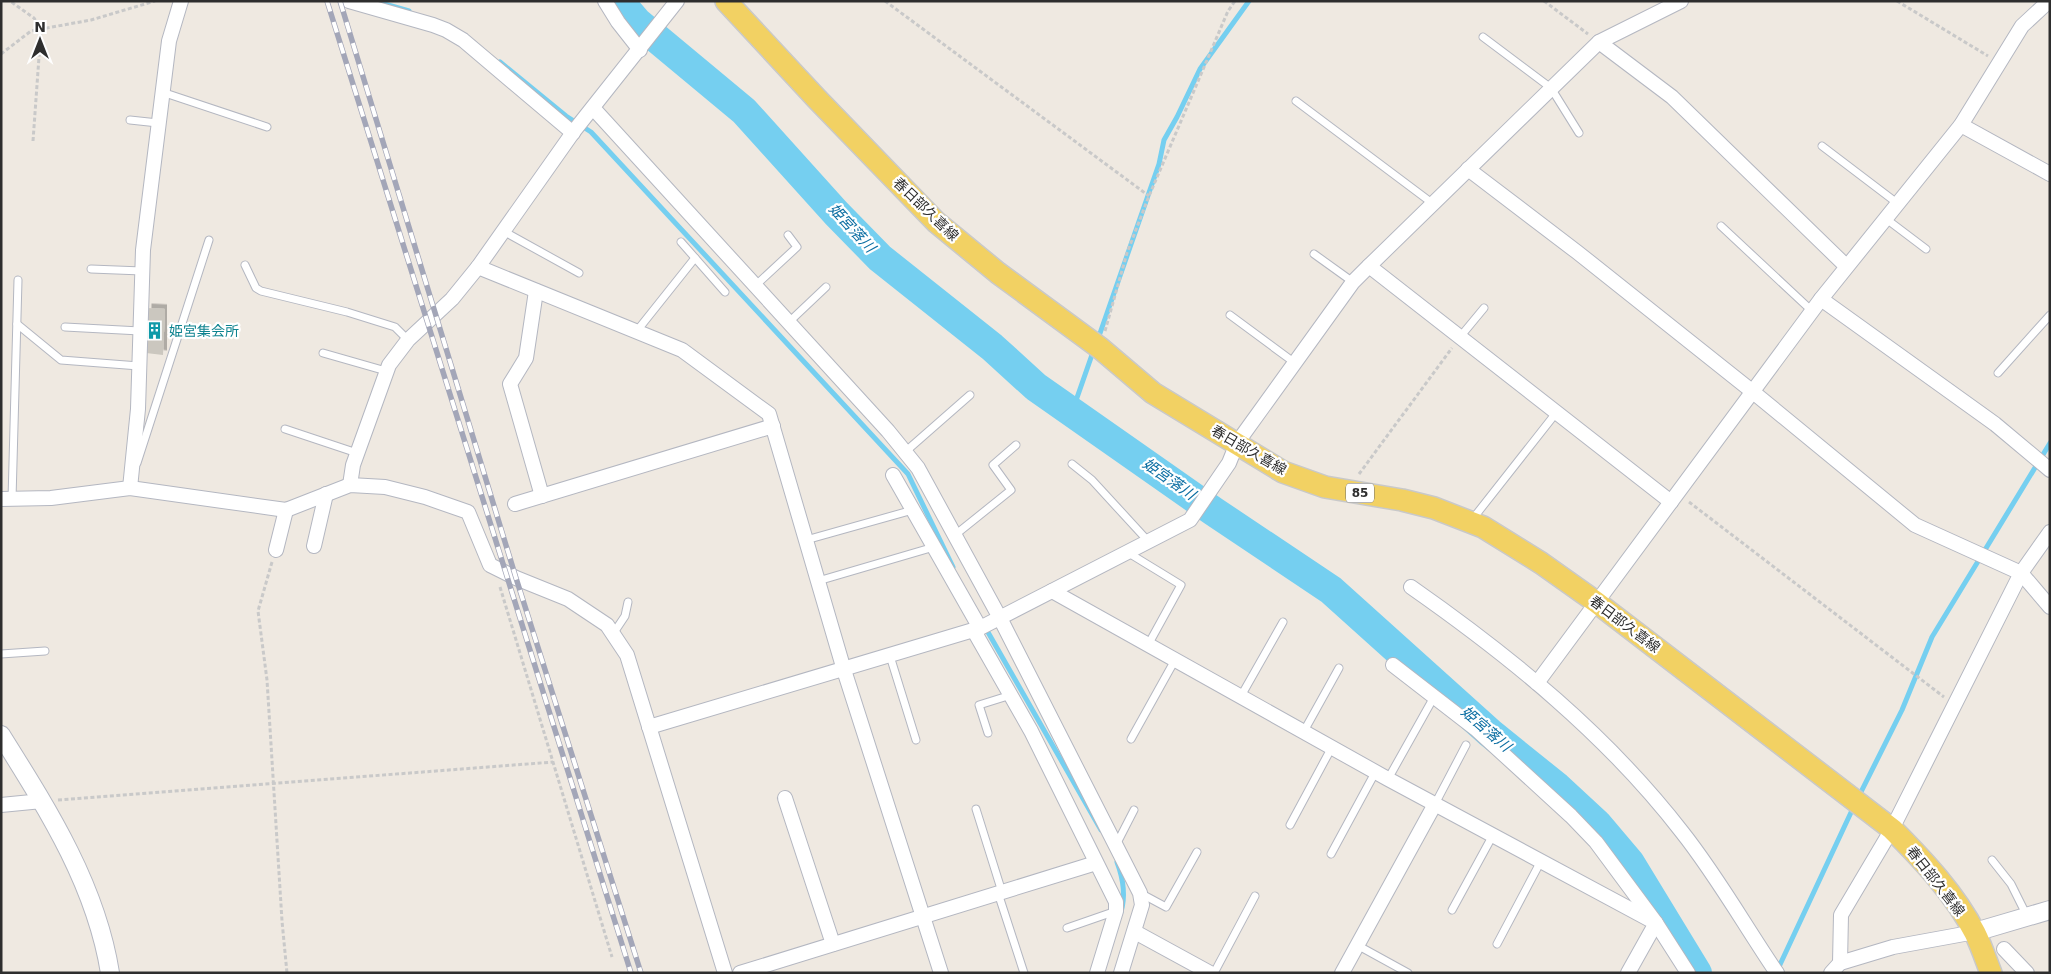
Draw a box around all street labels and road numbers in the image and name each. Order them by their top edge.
street label: 春日部久喜線 [890,174,962,244]
street label: 春日部久喜線 [1209,422,1289,478]
road number: 85 [1346,483,1374,502]
street label: 春日部久喜線 [1587,592,1663,656]
street label: 春日部久喜線 [1904,843,1968,919]

